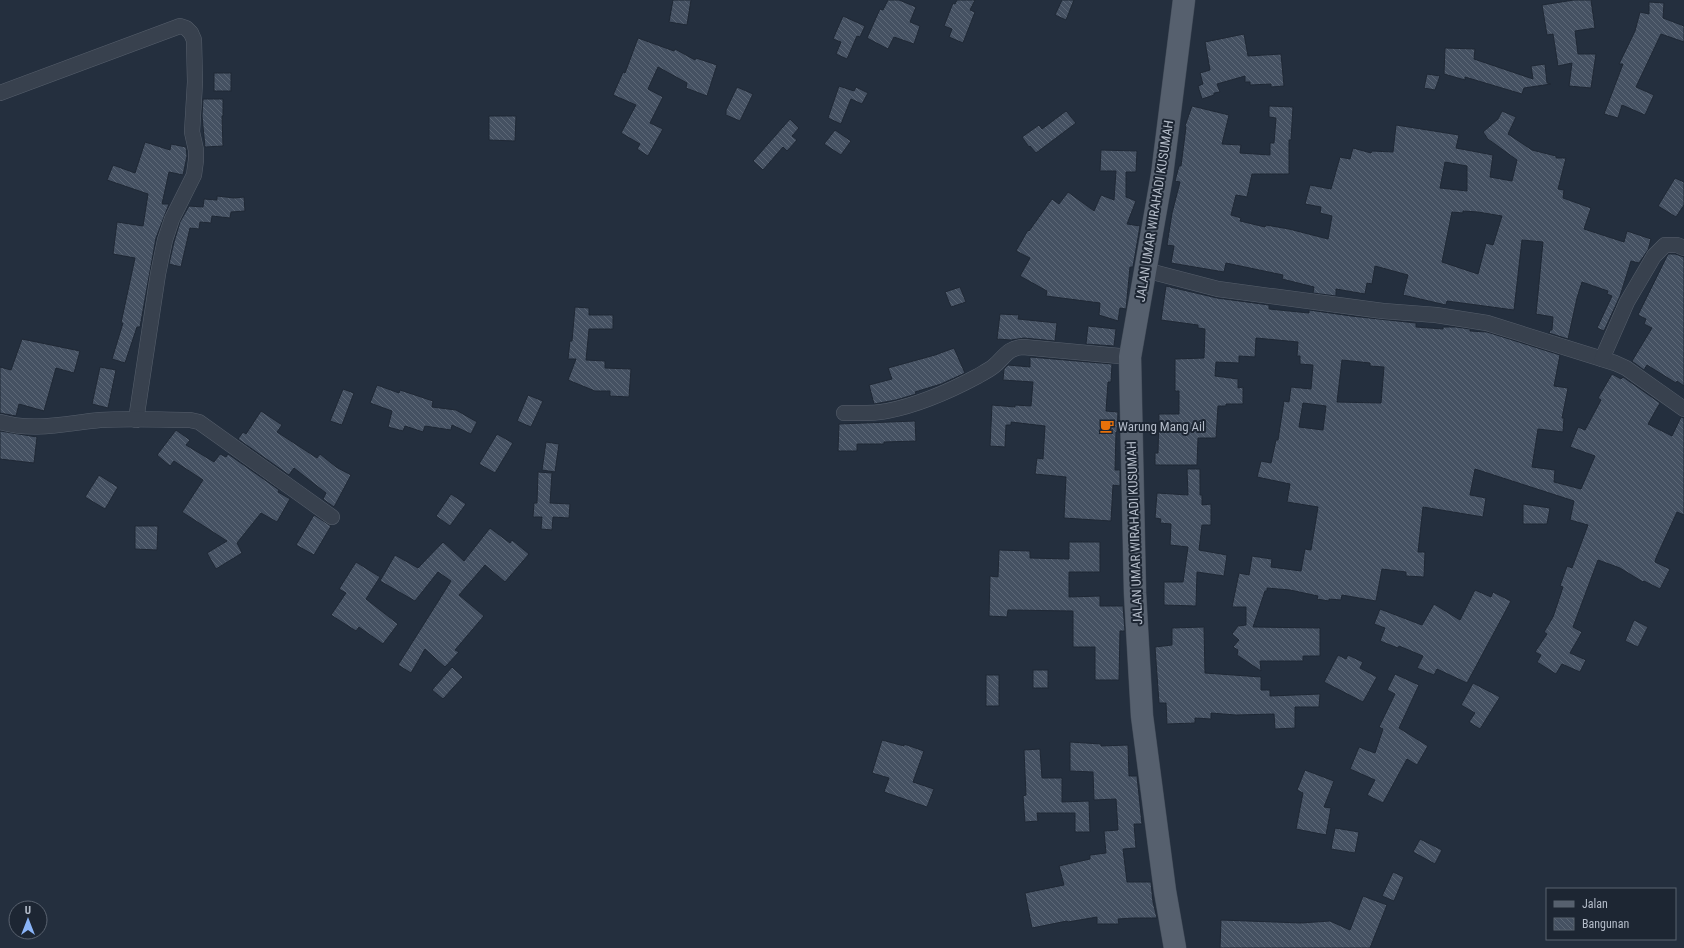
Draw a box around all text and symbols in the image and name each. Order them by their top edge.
street label: JALAN UMAR WIRAHADI KUSUMAH [1133,119,1176,303]
cafe icon: Warung Mang Ail [1099,418,1115,434]
place label: Warung Mang Ail [1118,419,1205,434]
street label: JALAN UMAR WIRAHADI KUSUMAH [1124,441,1145,625]
legend [1546,888,1676,940]
text: Jalan [1582,897,1608,911]
north arrow [8,900,48,940]
text: U [25,904,31,917]
text: Bangunan [1582,917,1629,931]

